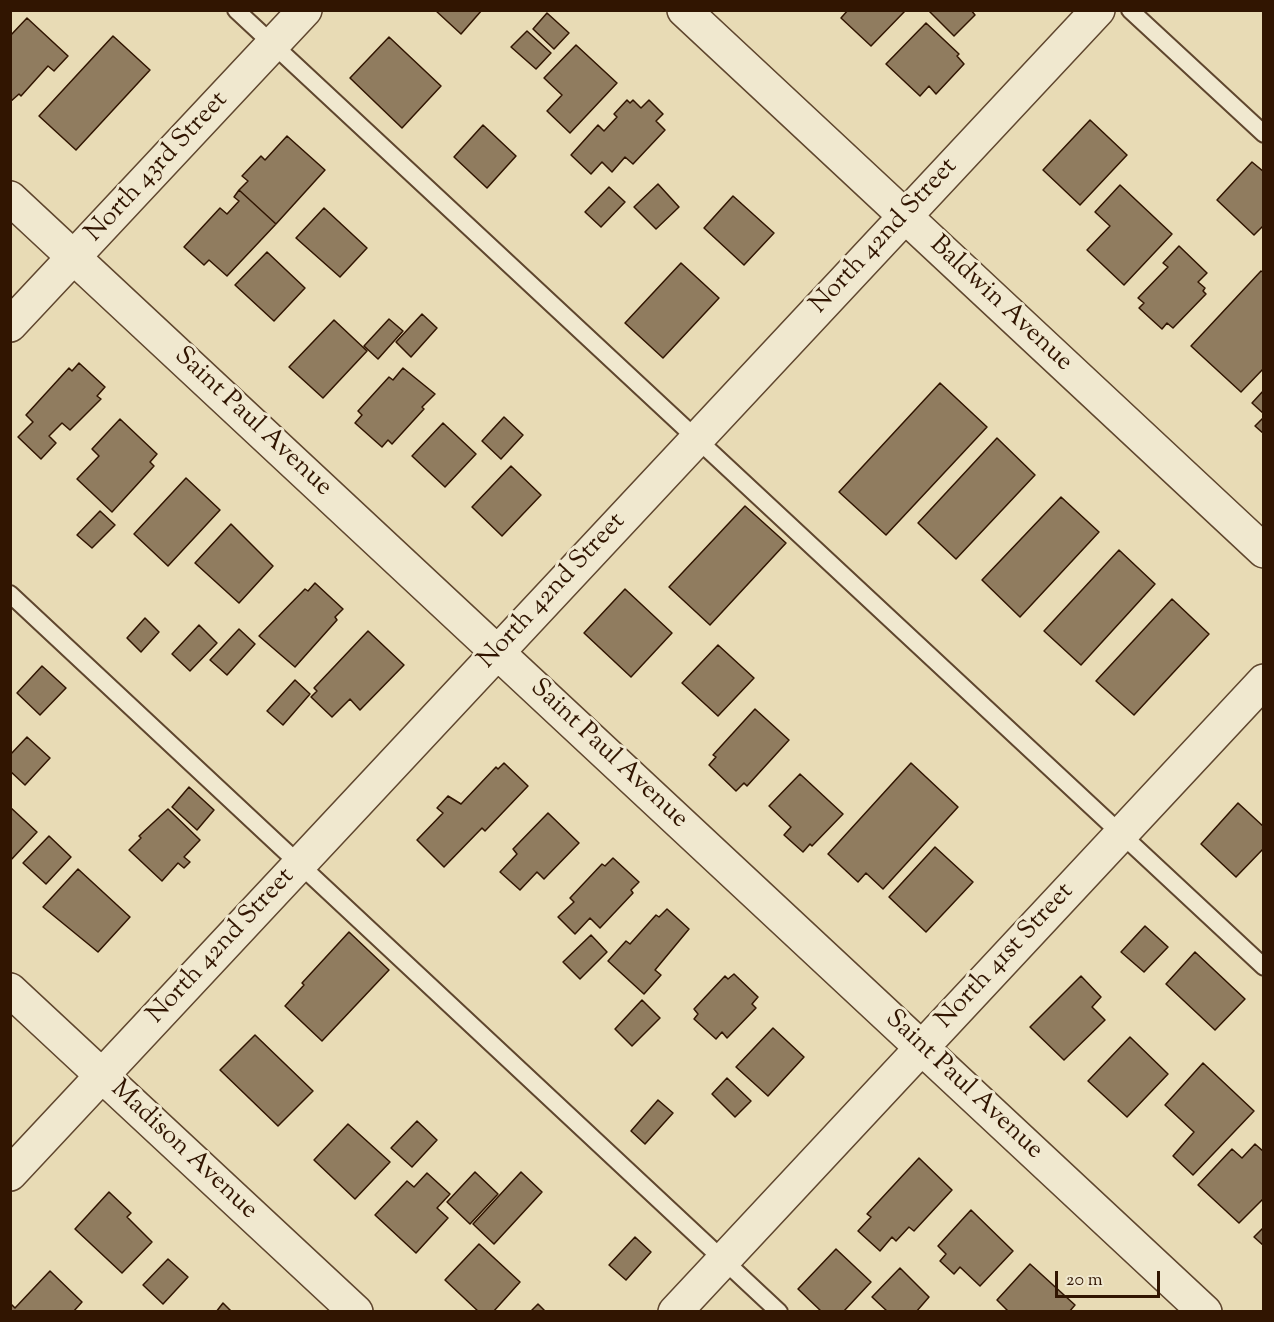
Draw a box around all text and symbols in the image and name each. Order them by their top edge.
street label: North 43rd Street [80,86,236,250]
street label: North 42nd Street [805,153,965,321]
street label: Baldwin Avenue [922,231,1078,379]
street label: Saint Paul Avenue [166,342,338,504]
street label: North 42nd Street [473,508,633,676]
street label: Saint Paul Avenue [522,674,694,836]
street label: North 42nd Street [142,863,302,1031]
street label: North 41st Street [931,878,1081,1036]
street label: Saint Paul Avenue [877,1005,1049,1167]
street label: Madison Avenue [103,1075,263,1227]
scale bar [1058,1259,1163,1297]
text: 20 m [1066,1268,1103,1294]

